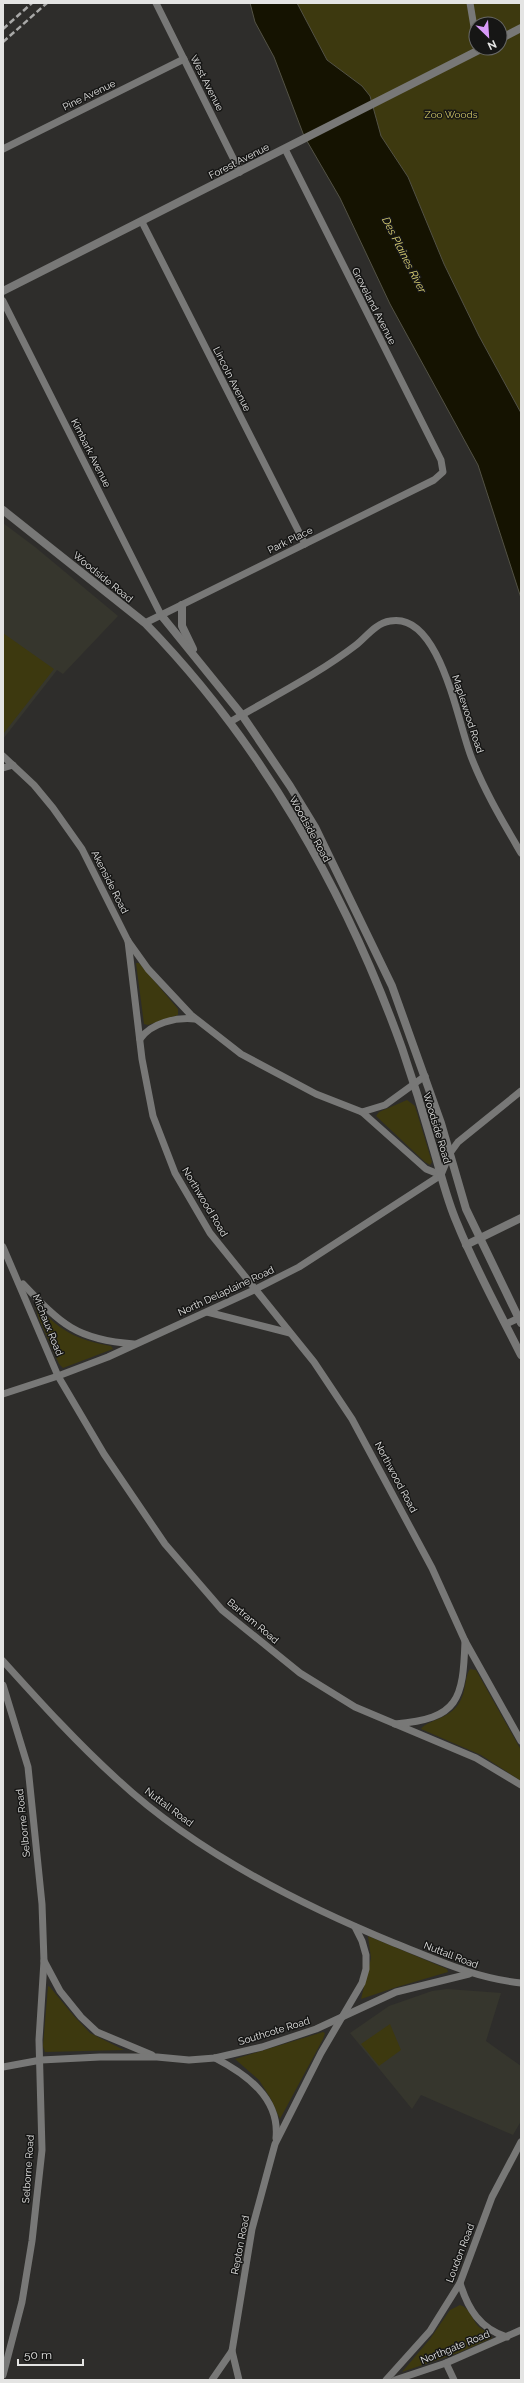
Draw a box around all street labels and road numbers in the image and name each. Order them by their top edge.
street label: West Avenue [188,53,226,113]
street label: Pine Avenue [61,77,117,113]
street label: Forest Avenue [207,141,271,181]
street label: Groveland Avenue [350,266,398,346]
street label: Lincoln Avenue [211,345,253,413]
street label: Kimbark Avenue [69,417,113,489]
street label: Park Place [266,524,314,556]
street label: Woodside Road [71,550,135,604]
street label: Maplewood Road [450,674,486,754]
street label: Woodside Road [287,794,333,864]
street label: Akenside Road [89,849,131,915]
street label: Woodside Road [421,1091,453,1165]
street label: Northwood Road [180,1165,230,1239]
street label: North Delaplaine Road [176,1264,276,1318]
street label: Michaux Road [31,1293,65,1357]
street label: Northwood Road [373,1440,419,1514]
street label: Bartram Road [225,1596,281,1646]
street label: Nuttall Road [143,1785,195,1829]
street label: Selborne Road [14,1788,32,1858]
street label: Nuttall Road [422,1940,480,1970]
street label: Southcote Road [237,2015,311,2047]
street label: Selborne Road [20,2134,36,2204]
street label: Repton Road [229,2215,251,2275]
street label: Loudon Road [444,2222,476,2284]
street label: Northgate Road [419,2328,491,2366]

